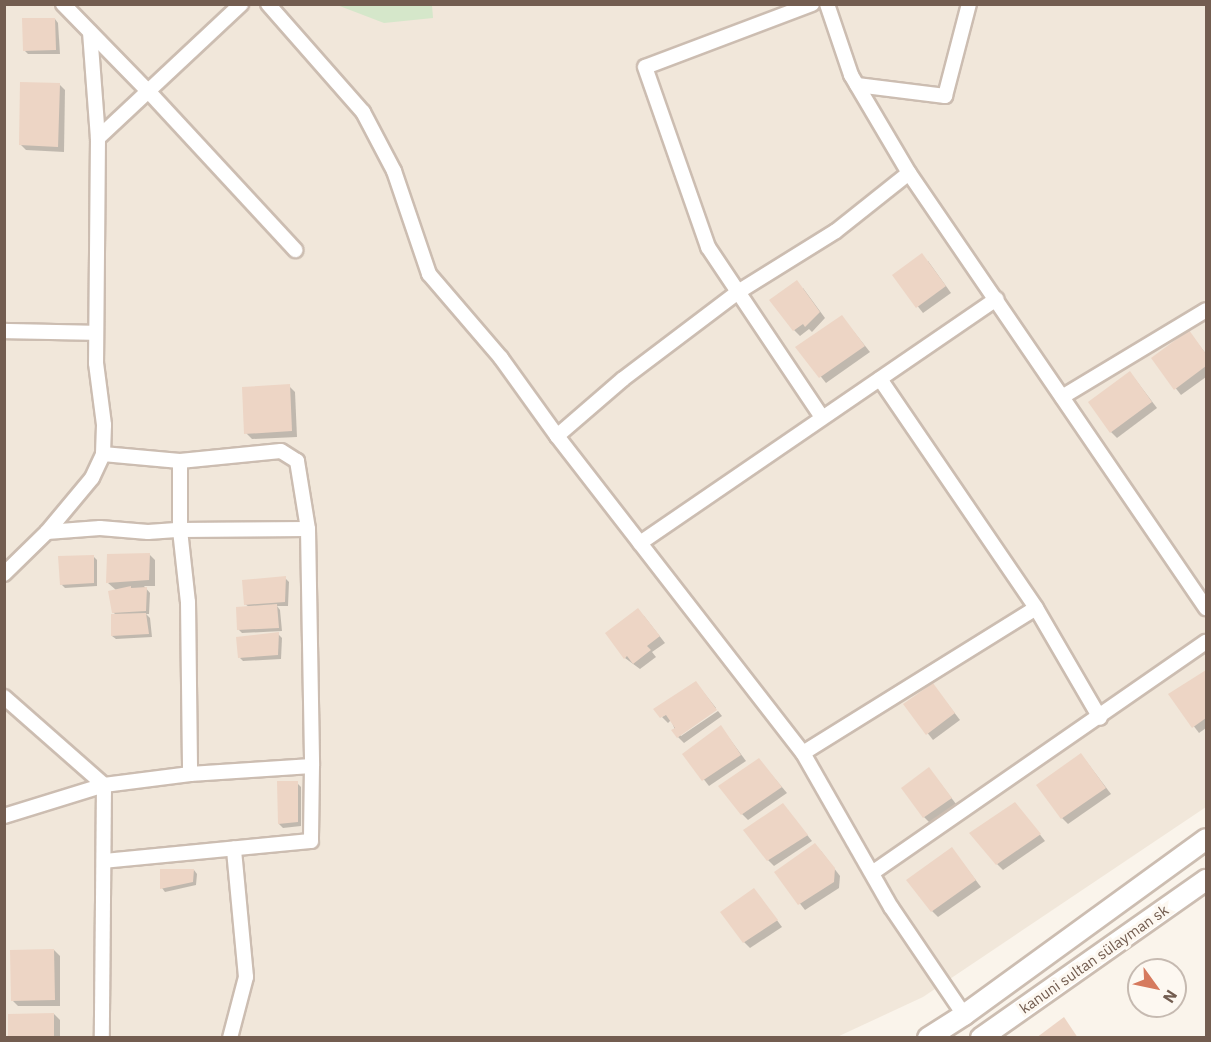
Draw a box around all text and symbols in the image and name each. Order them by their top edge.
street label: kanuni sultan sülayman sk [1016,901,1172,1017]
north arrow [1127,958,1187,1018]
text: N [1159,986,1182,1007]

